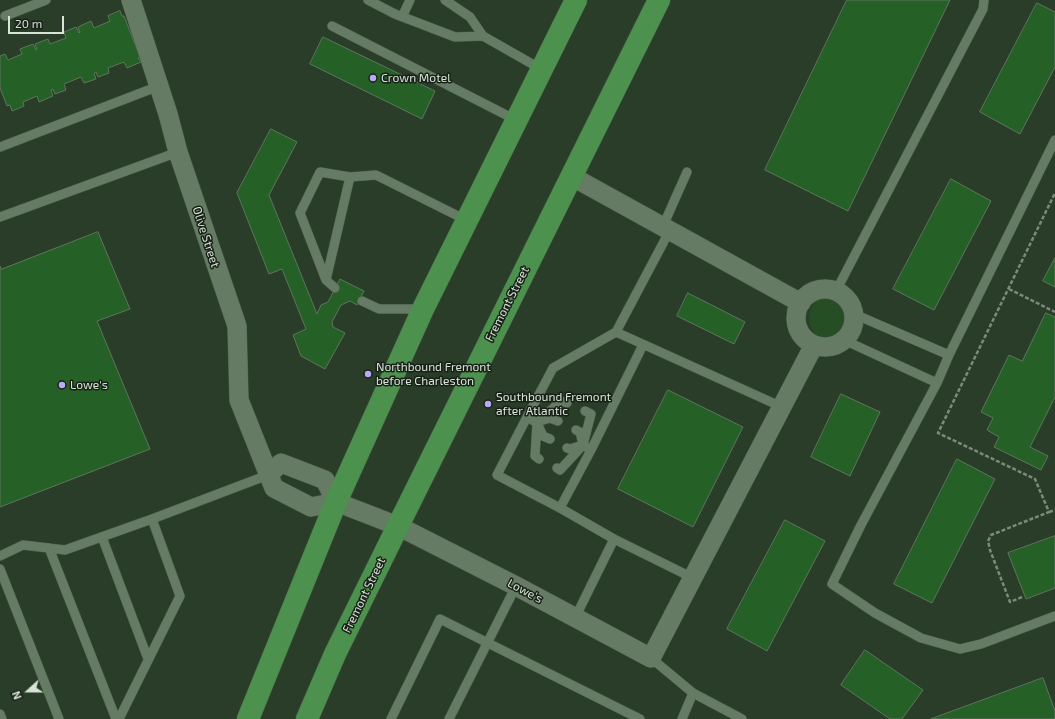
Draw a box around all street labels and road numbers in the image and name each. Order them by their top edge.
street label: Olive Street [189,205,223,269]
street label: Fremont Street [482,264,532,344]
street label: Fremont Street [339,555,389,635]
street label: Lowe's [505,576,545,606]

